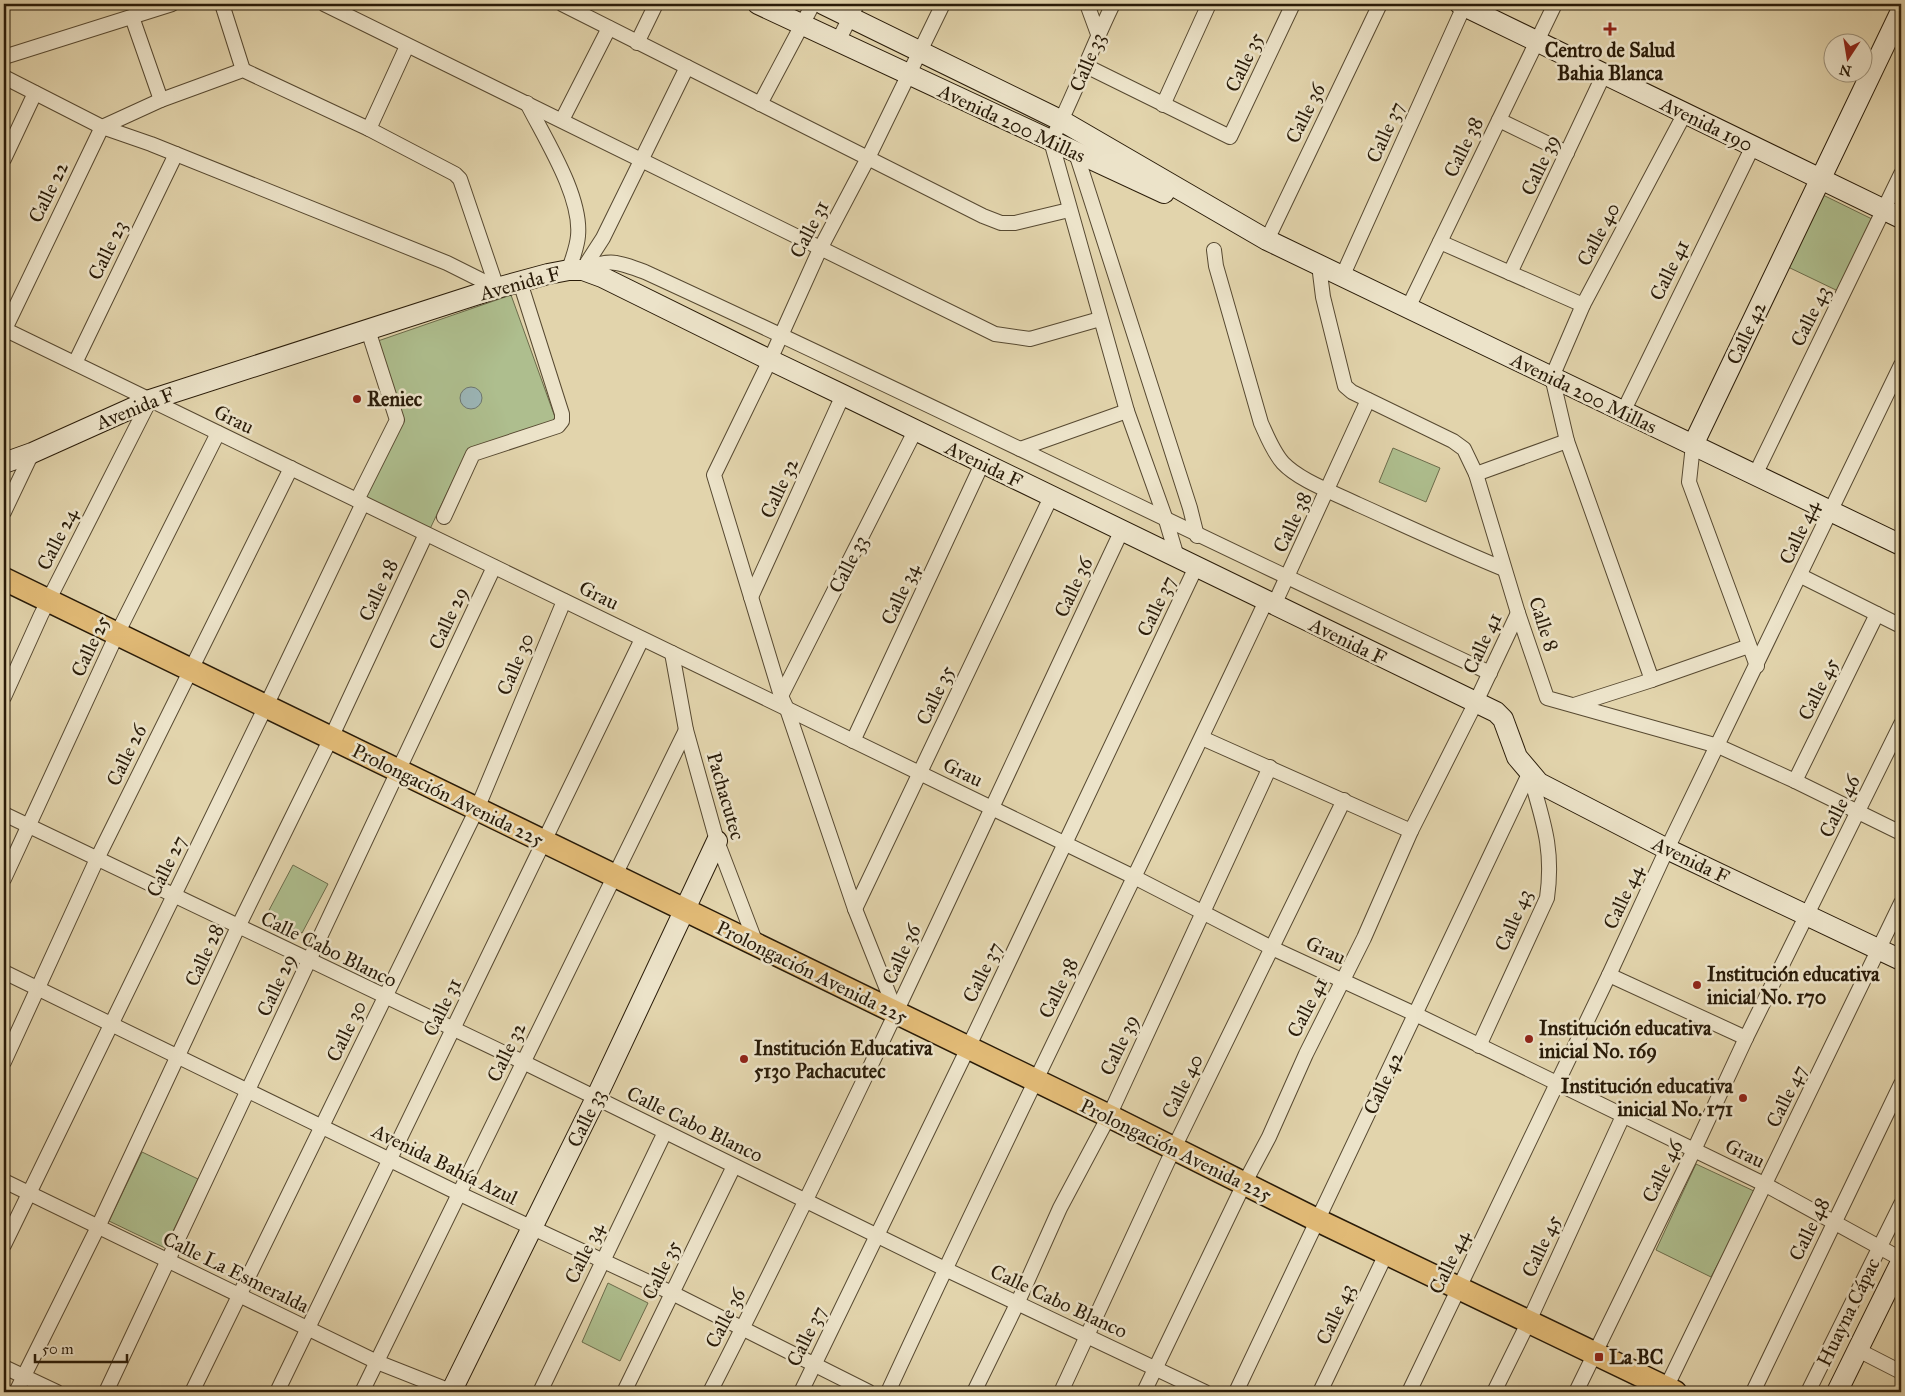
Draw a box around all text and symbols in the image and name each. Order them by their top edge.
marker: Centro de Salud Bahia Blanca [1603,22,1617,36]
street label: Calle 35 [1220,28,1268,96]
street label: Calle 33 [1064,29,1110,95]
north arrow [1822,32,1872,82]
place label: Centro de Salud Bahia Blanca [1545,38,1676,85]
text: N [1838,61,1853,80]
street label: Avenida 200 Millas [934,78,1089,168]
street label: Calle 36 [1280,78,1330,147]
street label: Avenida 190 [1656,91,1757,157]
street label: Calle 37 [1361,98,1409,166]
street label: Calle 38 [1438,113,1488,181]
street label: Calle 39 [1516,131,1564,199]
street label: Calle 22 [23,157,73,227]
street label: Calle 31 [784,196,834,262]
street label: Calle 40 [1571,198,1625,270]
street label: Calle 23 [82,216,132,284]
street label: Calle 41 [1644,236,1694,304]
street label: Avenida F [476,261,563,306]
street label: Calle 43 [1785,282,1835,350]
street label: Calle 42 [1721,298,1771,368]
street label: Avenida 200 Millas [1506,347,1661,439]
street label: Avenida F [91,381,178,435]
place label: Reniec [367,387,423,411]
marker: Reniec [351,393,363,405]
street label: Grau [210,399,258,439]
street label: Avenida F [941,435,1026,493]
street label: Calle 32 [755,454,803,522]
street label: Calle 38 [1268,488,1316,556]
street label: Calle 44 [1774,495,1825,568]
street label: Calle 24 [31,503,83,574]
street label: Calle 33 [823,531,873,597]
street label: Calle 36 [1049,552,1098,621]
street label: Calle 28 [353,555,403,625]
street label: Calle 34 [875,559,925,628]
street label: Calle 37 [1132,572,1180,640]
street label: Grau [575,575,623,615]
street label: Calle 29 [423,583,473,653]
street label: Calle 8 [1524,594,1564,654]
street label: Calle 41 [1457,609,1507,677]
street label: Calle 25 [65,612,115,680]
street label: Avenida F [1305,612,1390,670]
street label: Calle 30 [491,629,539,699]
street label: Calle 45 [1793,654,1843,724]
street label: Calle 35 [911,661,959,729]
street label: Calle 26 [101,720,151,790]
street label: Prolongación Avenida 225 [348,738,548,853]
street label: Pachacutec [702,749,750,843]
street label: Grau [939,752,987,792]
street label: Calle 46 [1814,770,1865,841]
street label: Calle 27 [141,831,191,901]
street label: Avenida F [1648,831,1733,889]
street label: Calle 44 [1598,860,1649,933]
street label: Calle 43 [1489,886,1537,954]
street label: Calle Cabo Blanco [257,906,401,992]
street label: Prolongación Avenida 225 [712,915,912,1030]
street label: Calle 36 [877,919,926,988]
street label: Calle 28 [179,920,229,990]
street label: Grau [1302,930,1350,970]
street label: Calle 37 [957,938,1007,1006]
street label: Calle 29 [251,950,301,1020]
street label: Calle 38 [1033,954,1083,1022]
place label: Institución educativa inicial No. 170 [1707,962,1880,1009]
street label: Calle 41 [1282,973,1332,1041]
street label: Calle 31 [418,974,466,1040]
marker: Institución educativa inicial No. 170 [1691,979,1703,991]
street label: Calle 30 [321,996,371,1066]
street label: Calle 39 [1095,1011,1143,1079]
place label: Institución educativa inicial No. 169 [1539,1016,1712,1064]
street label: Calle 32 [481,1018,531,1086]
marker: Institución educativa inicial No. 169 [1523,1033,1535,1045]
place label: Institución Educativa 5130 Pachacutec [754,1036,933,1084]
street label: Calle 42 [1358,1048,1408,1118]
street label: Calle 40 [1156,1050,1208,1122]
marker: Institución Educativa 5130 Pachacutec [738,1053,750,1065]
street label: Calle 47 [1761,1061,1811,1131]
place label: Institución educativa inicial No. 171 [1561,1074,1734,1121]
street label: Calle Cabo Blanco [623,1081,767,1167]
street label: Calle 33 [562,1085,610,1151]
marker: Institución educativa inicial No. 171 [1737,1092,1749,1104]
street label: Prolongación Avenida 225 [1076,1093,1276,1208]
street label: Avenida Bahía Azul [367,1118,522,1210]
street label: Grau [1721,1133,1769,1173]
street label: Calle 46 [1637,1135,1688,1206]
street label: Calle 48 [1783,1194,1835,1264]
street label: Calle 45 [1516,1211,1566,1281]
street label: Calle 34 [559,1218,609,1287]
street label: Calle La Esmeralda [159,1226,313,1318]
street label: Calle 44 [1423,1226,1475,1298]
street label: Calle 35 [636,1237,686,1303]
street label: Huayna Cápac [1811,1254,1885,1370]
street label: Calle Cabo Blanco [987,1259,1131,1343]
street label: Calle 43 [1310,1280,1360,1348]
street label: Calle 36 [700,1284,750,1352]
street label: Calle 37 [781,1302,831,1370]
scale bar [35,1331,128,1363]
text: 50 m [42,1340,74,1358]
place label: La BC [1609,1345,1663,1369]
marker: La BC [1593,1351,1605,1363]

